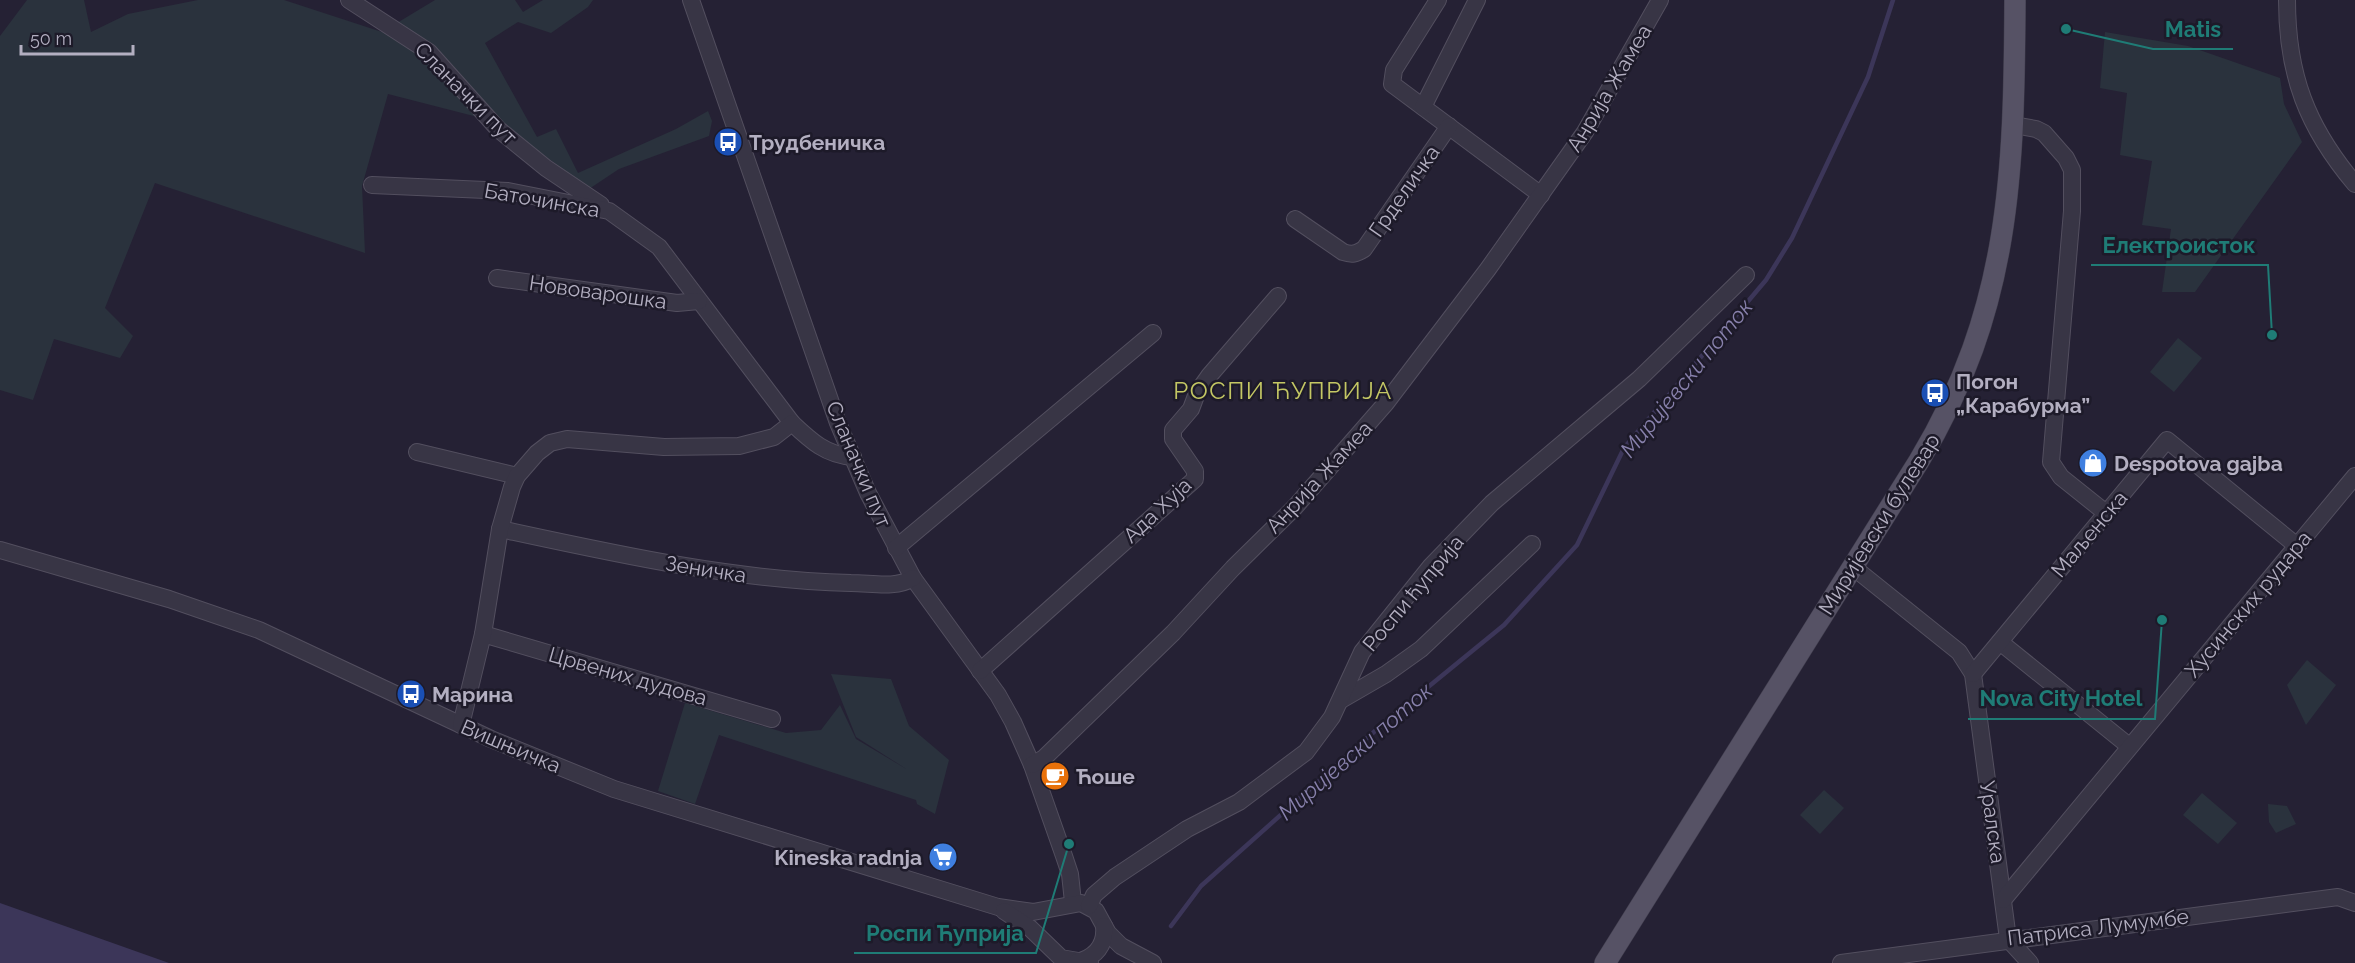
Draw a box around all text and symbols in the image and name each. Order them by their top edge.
callout: Matis [2153,9,2233,49]
text: Matis [2165,16,2221,42]
scale bar [21,18,134,56]
street label: Анрија Жамеа [1561,20,1657,156]
text: 50 m [30,28,72,49]
street label: Сланачки пут [410,37,522,149]
bus stop icon: Трудбеничка [712,126,744,158]
place label: Трудбеничка [749,130,885,155]
street label: Грделичка [1363,140,1445,242]
street label: Баточинска [482,178,602,222]
callout: Електроисток [2091,225,2268,265]
text: Електроисток [2103,232,2256,258]
street label: Нововарошка [528,270,668,314]
water label: Миријевски поток [1614,294,1758,462]
place label: Погон „Карабурма” [1956,369,2090,418]
district label: РОСПИ ЋУПРИЈА [1173,376,1393,405]
bus stop icon: Погон „Карабурма” [1919,377,1951,409]
street label: Сланачки пут [821,397,897,531]
street label: Анрија Жамеа [1261,416,1377,538]
street label: Миријевски булевар [1813,429,1945,619]
shop icon: Despotova gajba [2077,447,2109,479]
place label: Despotova gajba [2114,451,2283,476]
street label: Ада Хуја [1118,472,1196,548]
street label: Маљенска [2046,486,2132,582]
street label: Хусинских рудара [2179,526,2317,682]
street label: Роспи ћуприја [1357,530,1469,656]
street label: Зеничка [664,550,748,588]
street label: Црвених дудова [546,641,710,711]
water label: Миријевски поток [1273,677,1437,825]
bus stop icon: Марина [395,678,427,710]
callout: Nova City Hotel [1968,679,2155,719]
place label: Марина [432,682,513,707]
text: Nova City Hotel [1980,685,2143,711]
street label: Вишњичка [457,714,565,778]
cafe icon: Ћоше [1039,760,1071,792]
place label: Ћоше [1076,764,1135,789]
street label: Уралска [1975,779,2011,865]
supermarket icon: Kineska radnja [927,841,959,873]
place label: Kineska radnja [774,845,922,870]
street label: Патриса Лумумбе [2006,903,2190,951]
callout: Роспи Ћуприја [854,913,1036,953]
text: Роспи Ћуприја [866,920,1024,946]

